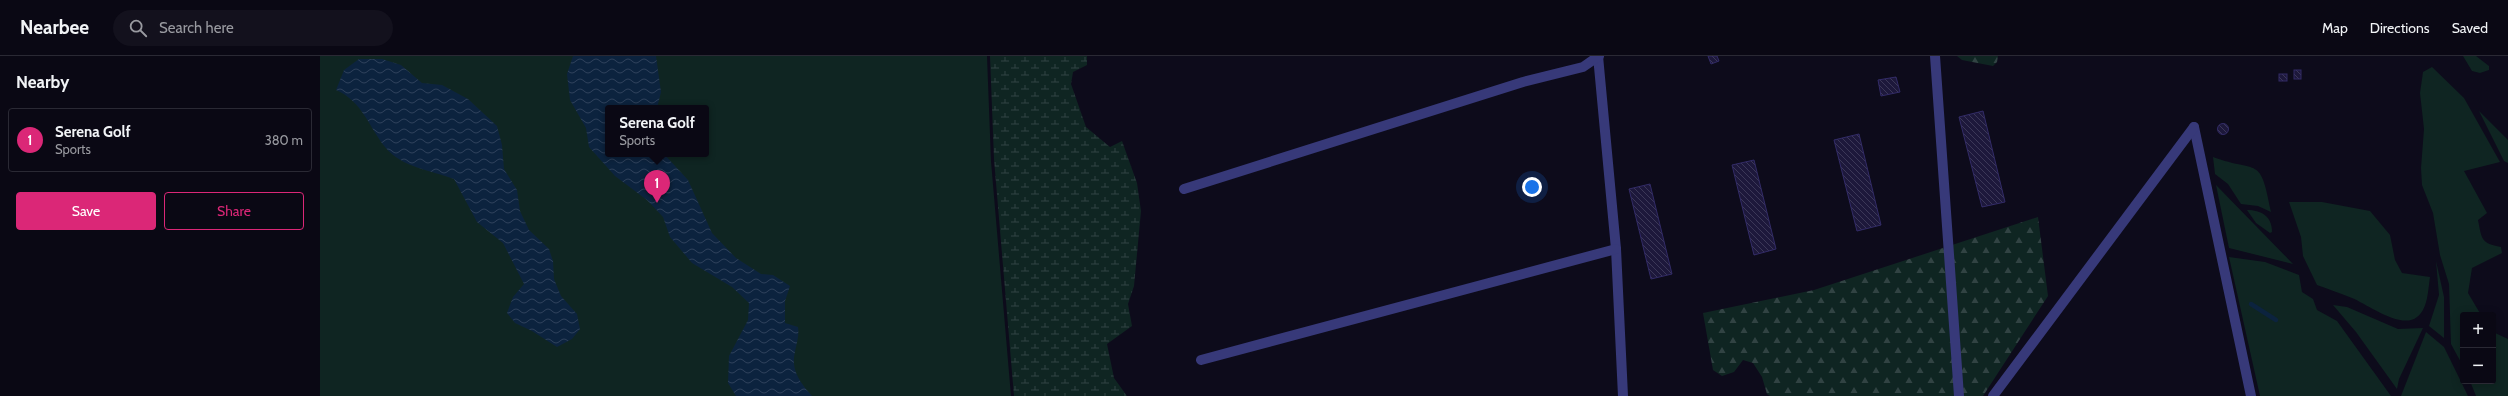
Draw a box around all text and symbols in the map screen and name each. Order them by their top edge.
search box [113,10,393,46]
text: Nearbee [20,16,89,39]
icon: search [127,17,149,39]
text: Search here [159,19,234,37]
text: Map [2322,19,2348,37]
text: Directions [2370,19,2430,37]
text: Saved [2452,19,2488,37]
text: Nearby [16,72,69,92]
popup [605,105,709,157]
text: Serena Golf [619,114,695,132]
text: Serena Golf [55,123,131,141]
text: 1 [28,132,32,148]
text: 380 m [265,132,303,148]
text: Sports [619,132,655,148]
text: Sports [55,141,91,157]
pin: 1 [644,170,670,203]
your location [1522,177,1542,197]
button: Save [16,192,156,230]
button: Share [164,192,304,230]
map controls [2460,312,2496,384]
button: + [2460,312,2496,348]
button: − [2460,348,2496,384]

